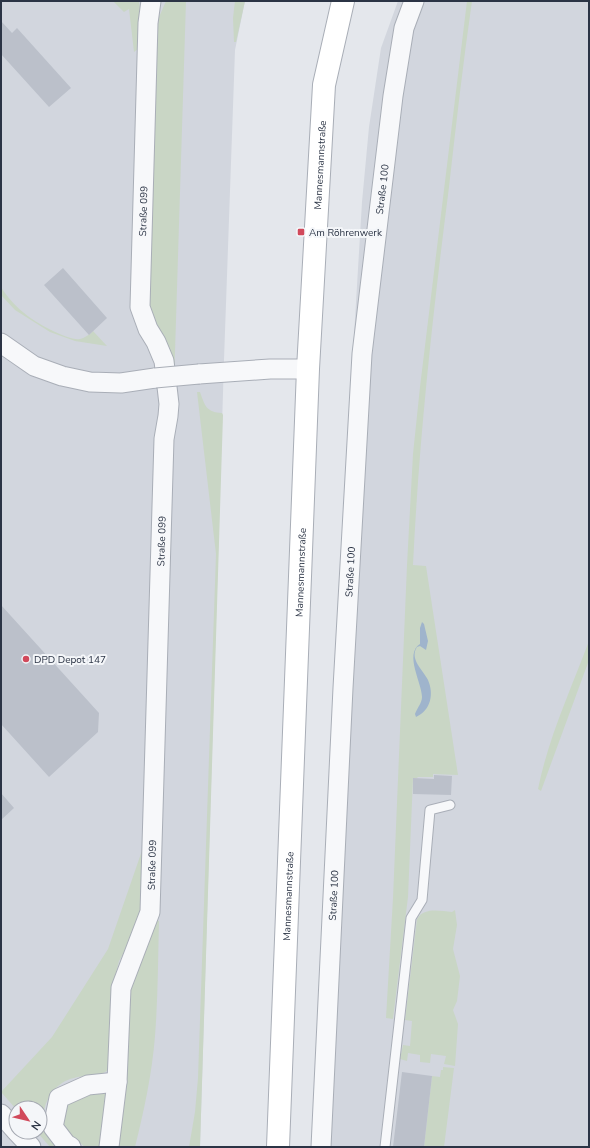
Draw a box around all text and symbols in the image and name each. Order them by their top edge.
street label: Mannesmannstraße [311,120,330,210]
street label: Straße 100 [373,163,393,215]
street label: Straße 099 [136,186,151,237]
place label: Am Röhrenwerk [309,226,383,240]
marker: Am Röhrenwerk [296,227,306,237]
street label: Straße 099 [154,516,170,567]
street label: Mannesmannstraße [292,528,310,617]
street label: Straße 100 [342,546,359,597]
place label: DPD Depot 147 [34,653,106,667]
marker: DPD Depot 147 [21,654,31,664]
street label: Straße 099 [145,840,160,890]
street label: Mannesmannstraße [280,851,297,941]
street label: Straße 100 [326,870,342,921]
north arrow [8,1100,48,1140]
text: N [27,1118,44,1133]

